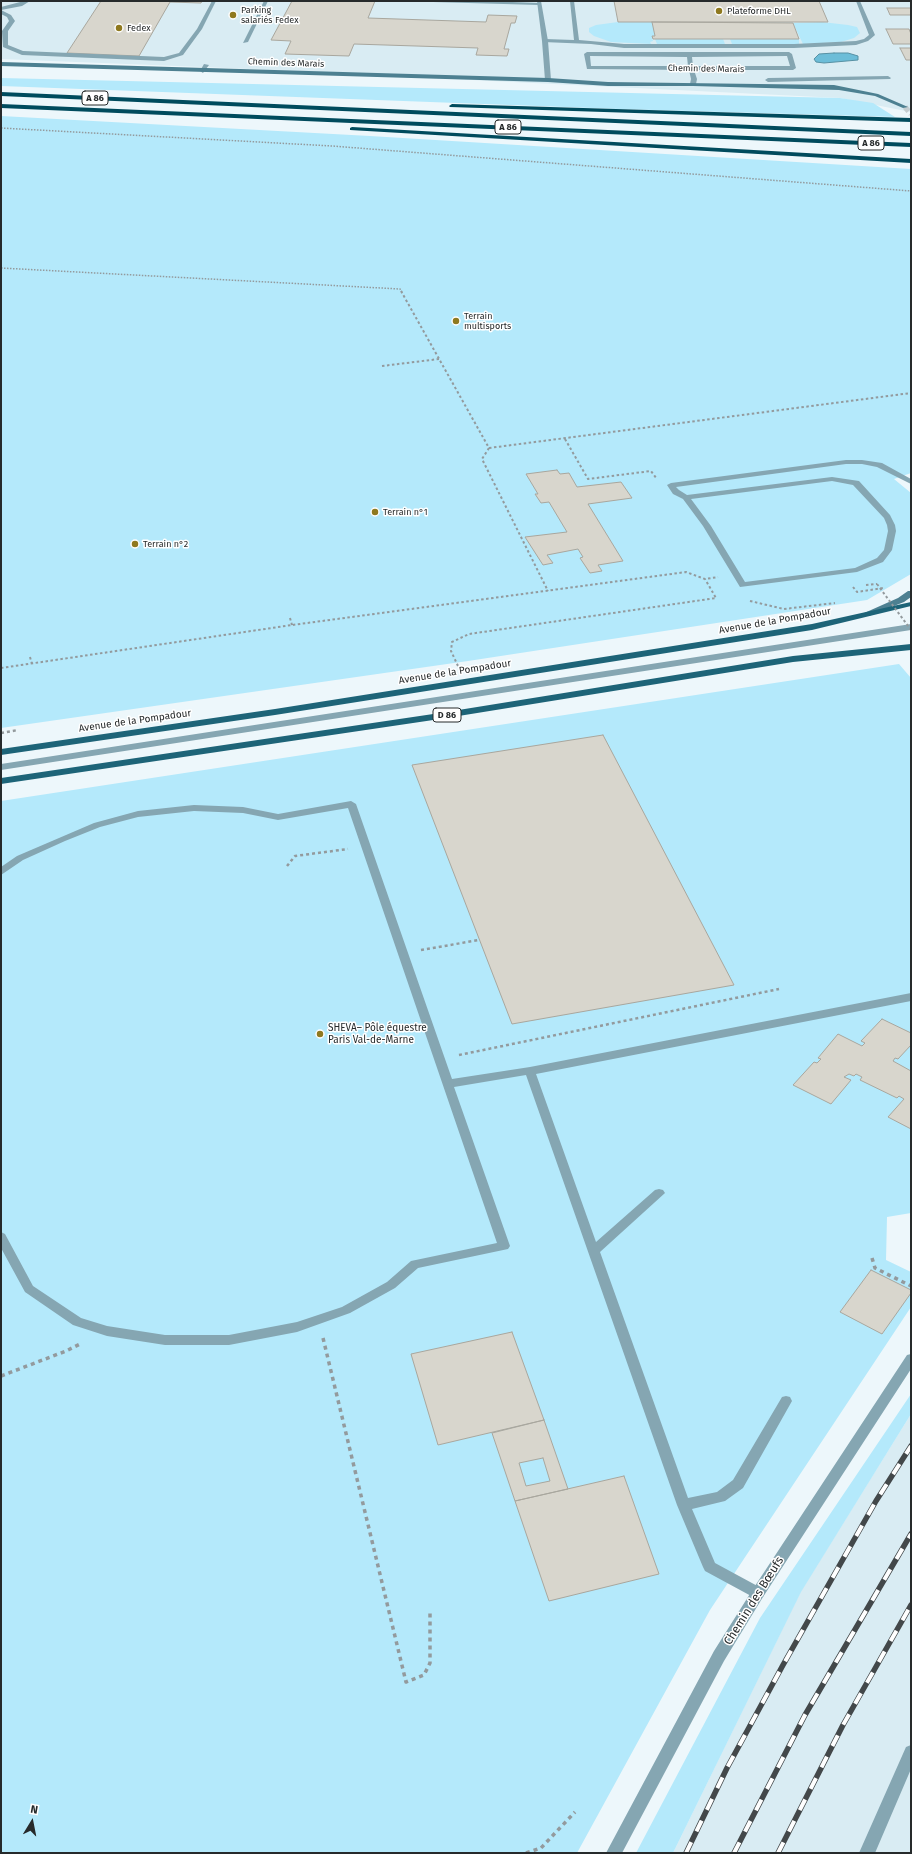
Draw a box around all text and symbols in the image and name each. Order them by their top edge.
place label: Parking salariés Fedex [241,5,298,26]
marker: Plateforme DHL [714,6,724,16]
place label: Plateforme DHL [727,6,791,16]
marker: Parking salariés Fedex [228,10,238,20]
marker: Fedex [114,23,124,33]
place label: Fedex [127,23,151,33]
street label: Chemin des Marais [248,56,324,70]
street label: Chemin des Marais [668,63,744,75]
road number: A 86 [82,91,108,105]
road number: A 86 [495,120,521,134]
road number: A 86 [858,136,884,150]
place label: Terrain multisports [464,311,511,332]
marker: Terrain multisports [451,316,461,326]
marker: Terrain n°1 [370,507,380,517]
place label: Terrain n°1 [383,507,428,517]
marker: Terrain n°2 [130,539,140,549]
place label: Terrain n°2 [143,539,188,549]
street label: Avenue de la Pompadour [718,605,832,637]
street label: Avenue de la Pompadour [398,657,512,687]
street label: Avenue de la Pompadour [78,707,192,735]
road number: D 86 [433,708,461,722]
place label: SHEVA– Pôle équestre Paris Val-de-Marne [328,1022,427,1046]
marker: SHEVA– Pôle équestre Paris Val-de-Marne [315,1029,325,1039]
street label: Chemin des Bœufs [721,1554,787,1648]
north arrow [12,1802,52,1842]
text: N [29,1803,39,1817]

